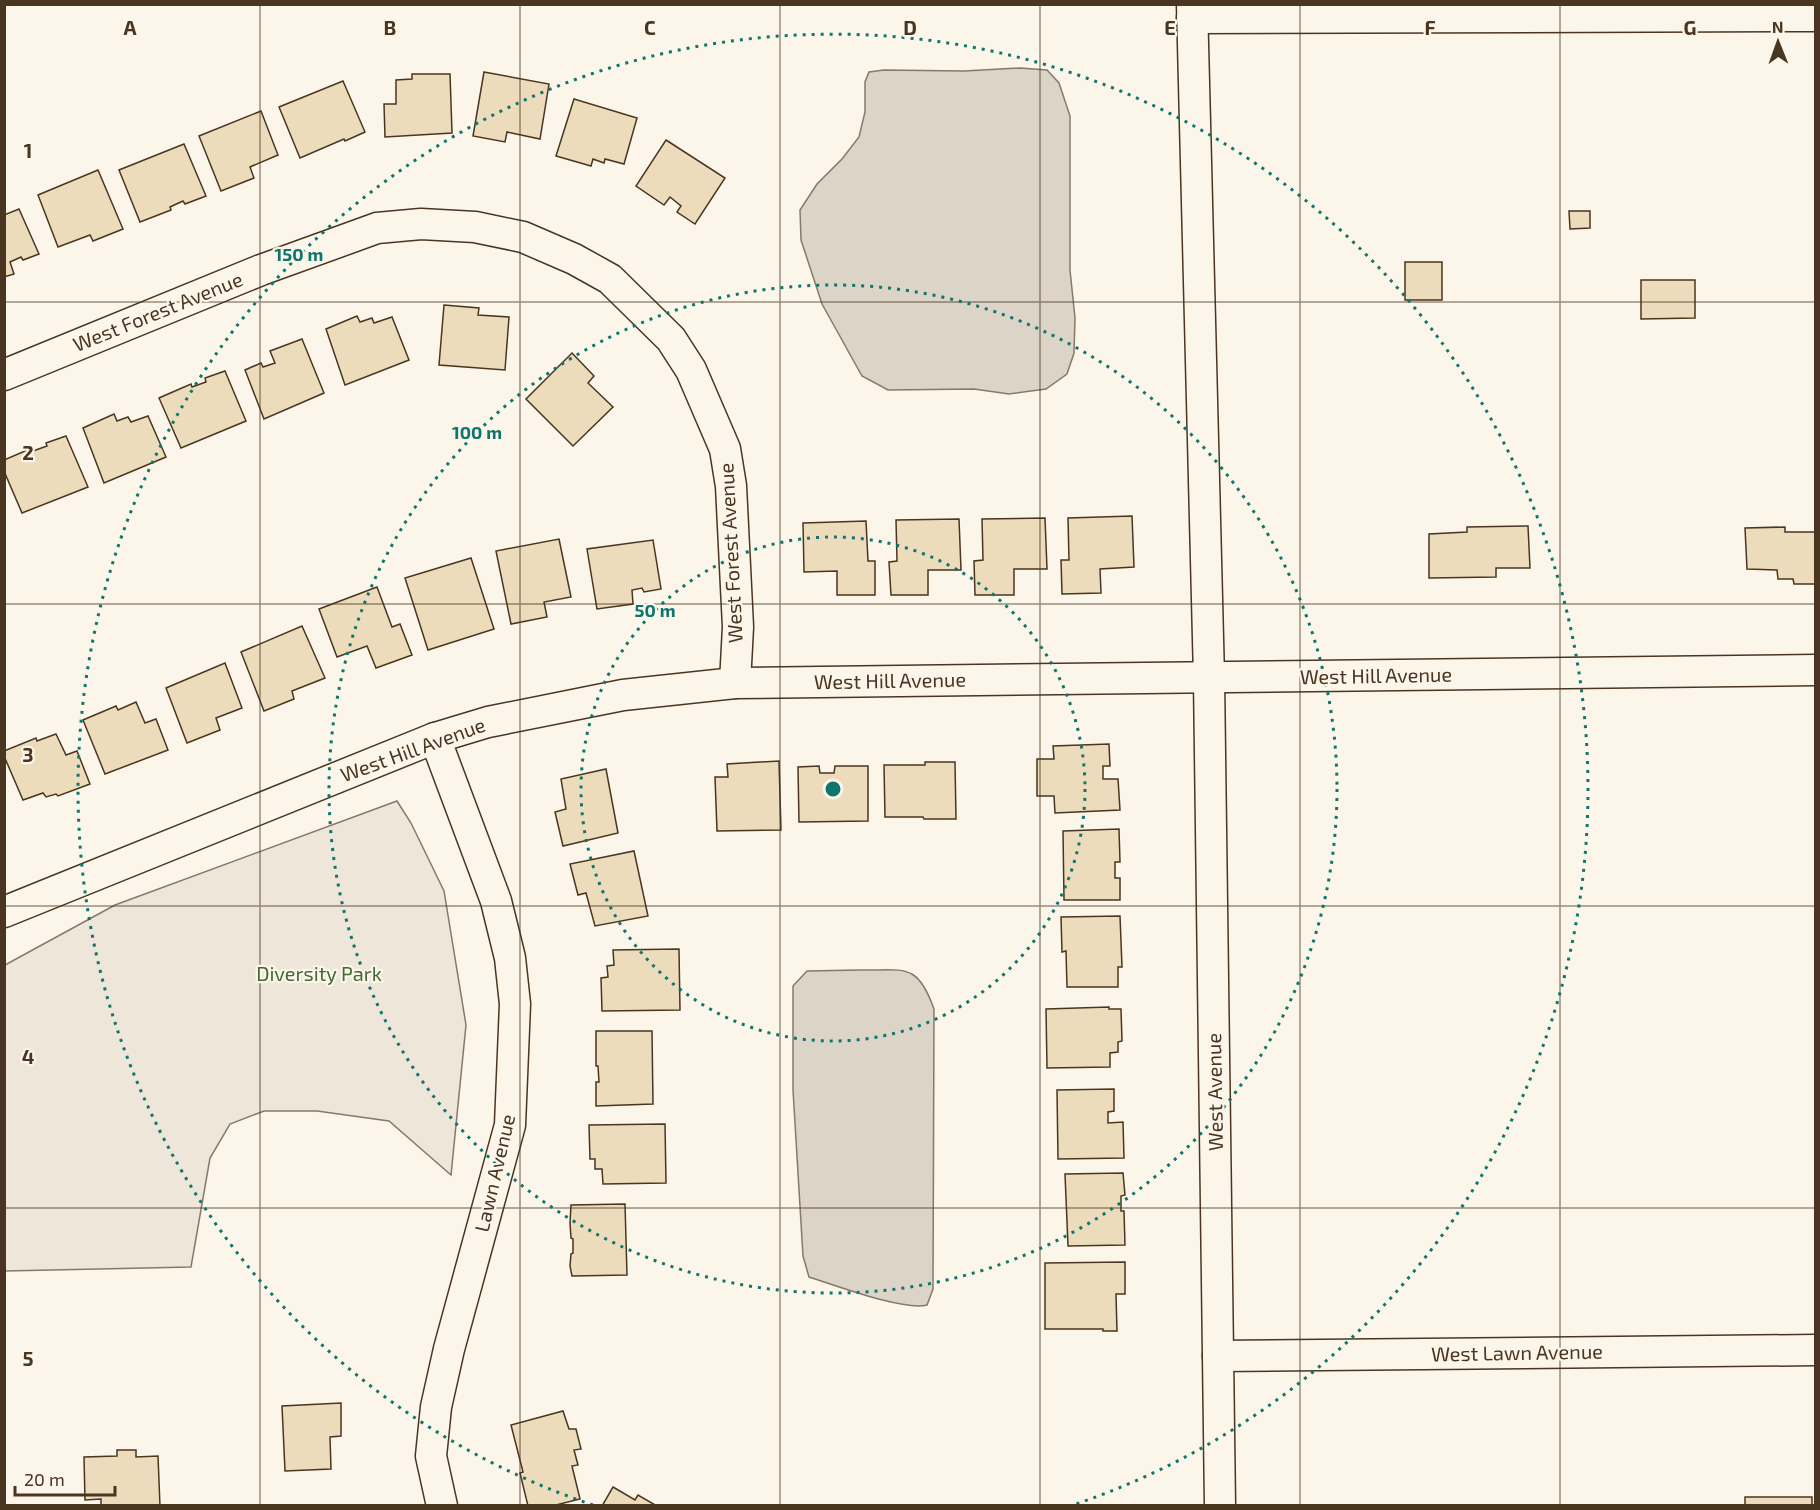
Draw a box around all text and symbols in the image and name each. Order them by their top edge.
north arrow [1748,12,1808,72]
text: A [123,15,137,39]
text: B [384,15,396,39]
text: C [644,15,656,39]
text: D [903,15,917,39]
text: E [1164,15,1176,39]
text: F [1424,15,1436,39]
text: G [1684,15,1696,39]
text: N [1772,17,1784,36]
text: 1 [24,138,32,162]
text: 150 m [275,243,323,265]
street label: West Forest Avenue [69,266,246,356]
text: 100 m [452,421,502,443]
text: 2 [22,440,34,464]
street label: West Forest Avenue [713,462,747,644]
text: 50 m [634,599,676,621]
street label: West Hill Avenue [1300,662,1452,688]
street label: West Hill Avenue [814,667,966,693]
street label: West Hill Avenue [337,712,488,786]
text: 3 [22,742,34,766]
centre of rings [823,779,843,799]
park label: Diversity Park [256,961,382,985]
street label: West Avenue [1201,1033,1227,1151]
text: 4 [22,1044,35,1068]
street label: Lawn Avenue [469,1111,519,1234]
street label: West Lawn Avenue [1431,1339,1603,1365]
text: 5 [22,1346,34,1370]
scale bar [15,1459,116,1497]
text: 20 m [24,1468,65,1490]

